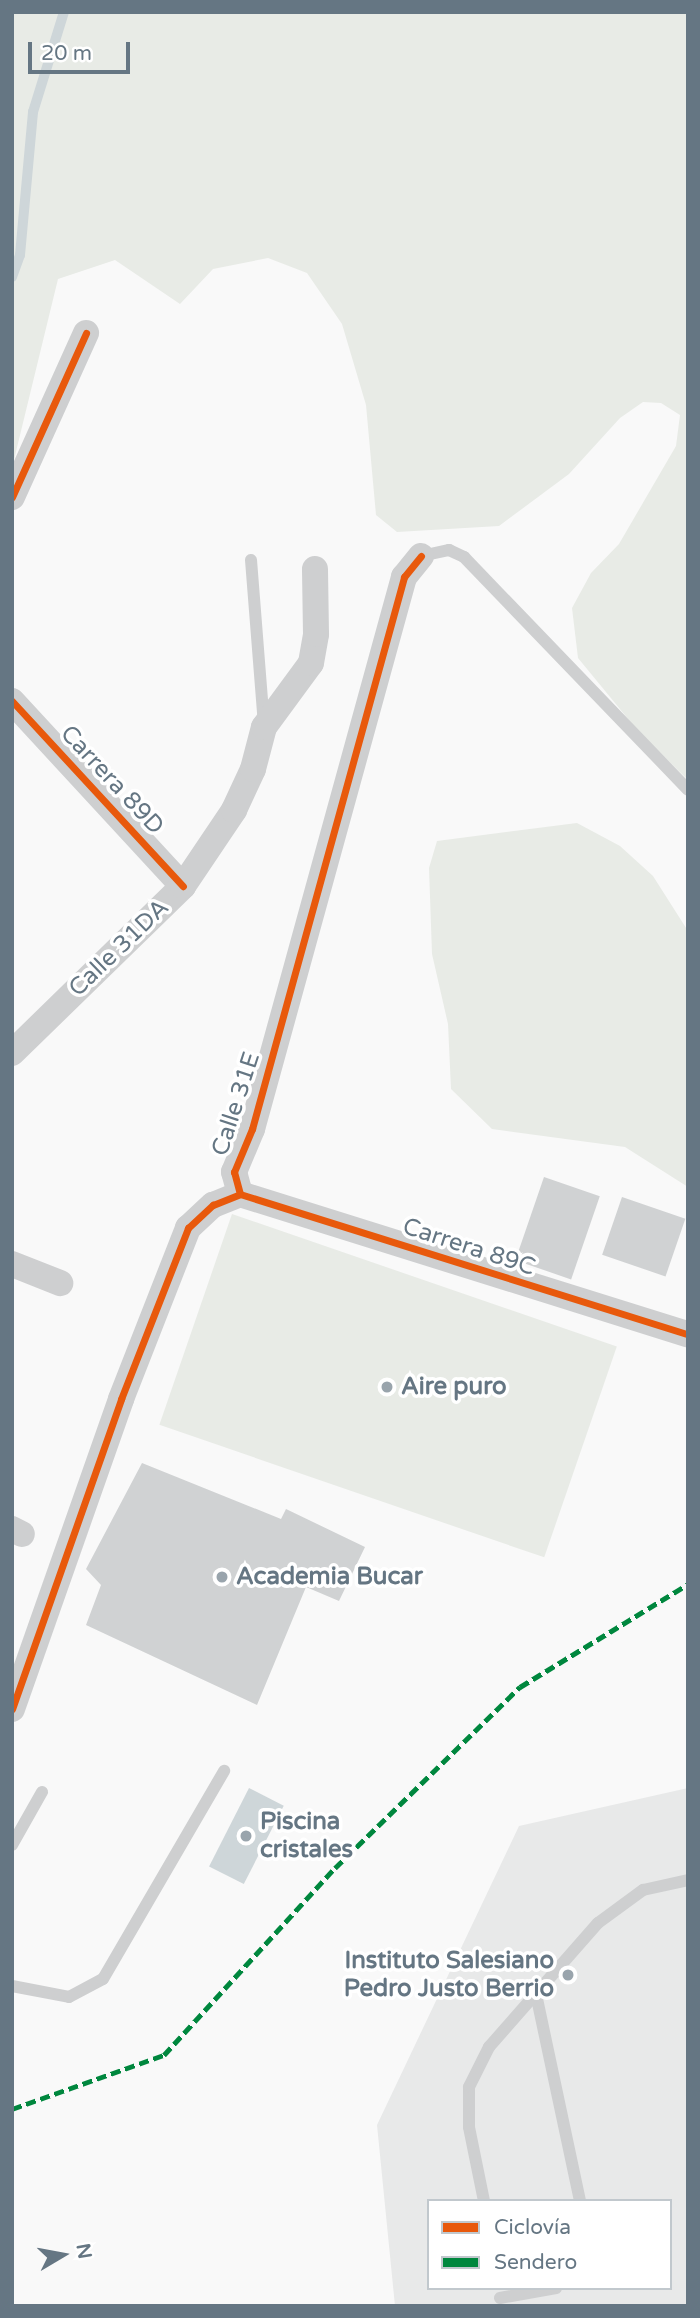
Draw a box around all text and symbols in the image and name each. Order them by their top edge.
scale bar [32,28,133,72]
text: 20 m [41,41,92,66]
street label: Carrera 89D [54,719,170,841]
street label: Calle 31DA [63,893,175,1003]
street label: Calle 31E [206,1048,266,1160]
street label: Carrera 89C [399,1212,539,1282]
place label: Aire puro [401,1373,507,1401]
marker: Aire puro [379,1379,395,1395]
place label: Academia Bucar [236,1563,423,1591]
marker: Academia Bucar [214,1569,230,1585]
place label: Piscina cristales [260,1808,353,1864]
marker: Piscina cristales [238,1828,254,1844]
place label: Instituto Salesiano Pedro Justo Berrio [344,1947,554,2003]
marker: Instituto Salesiano Pedro Justo Berrio [560,1967,576,1983]
legend [427,2199,672,2290]
text: Ciclovía [494,2215,571,2240]
north arrow [28,2220,98,2290]
text: N [72,2242,96,2261]
text: Sendero [494,2250,577,2275]

